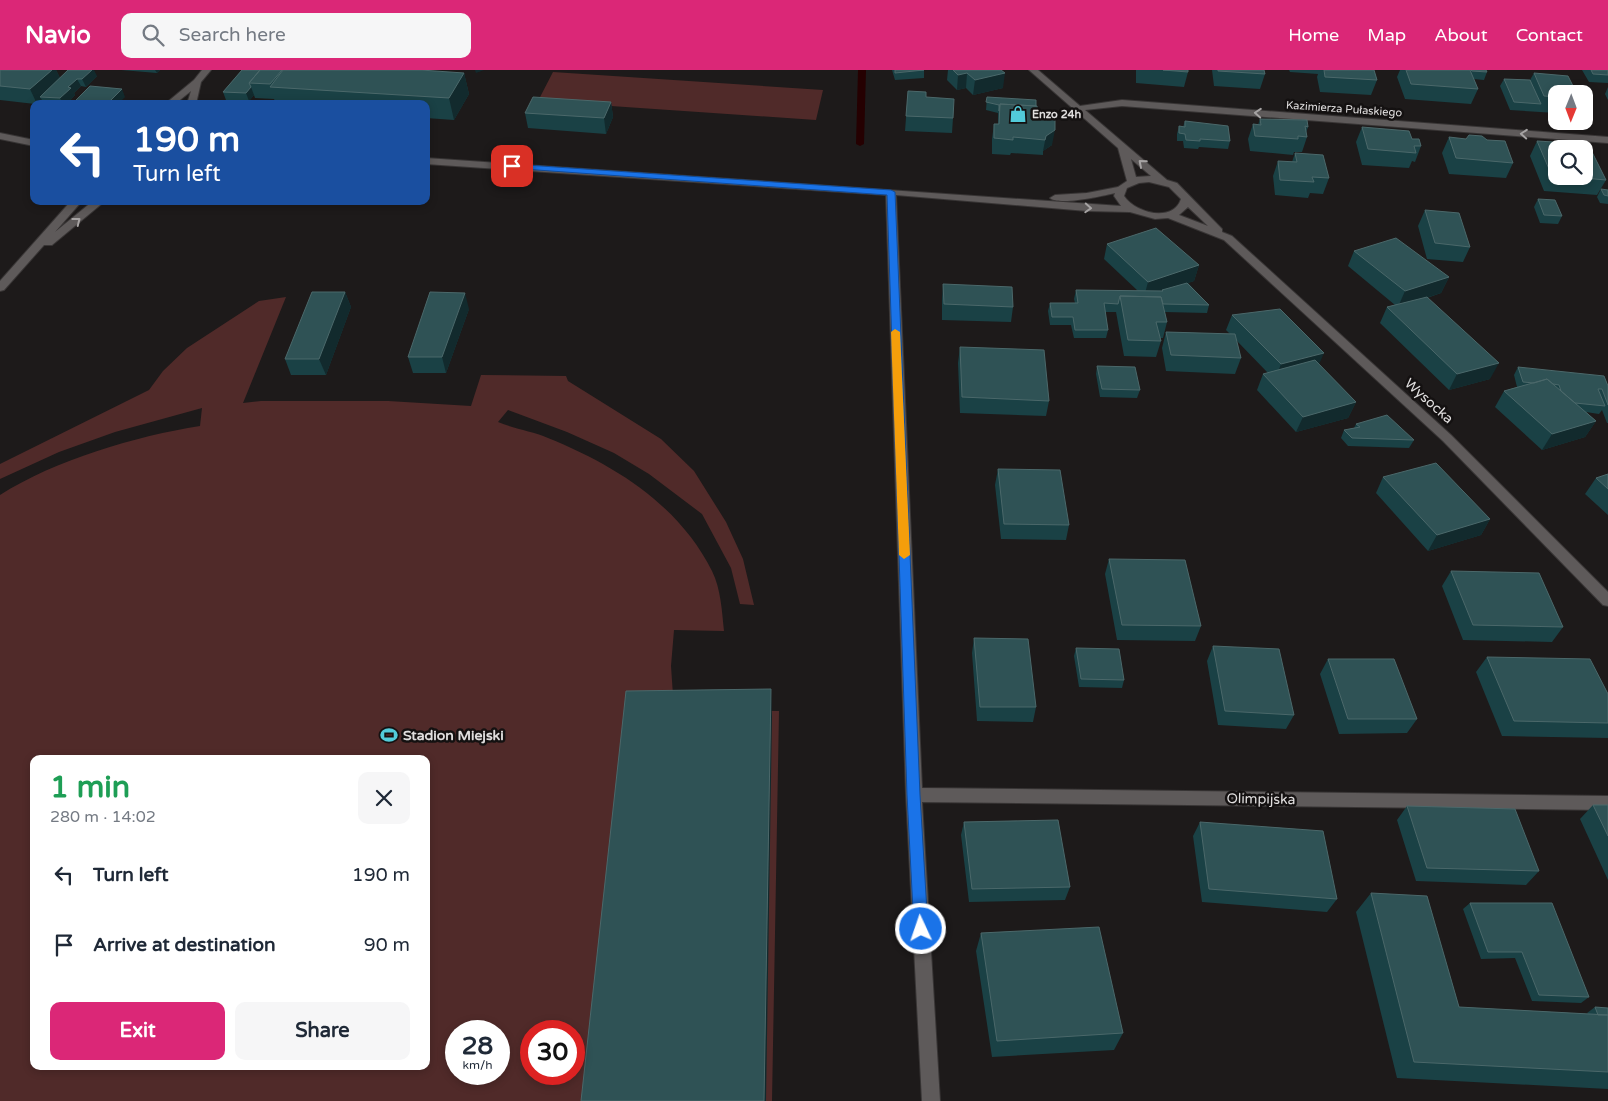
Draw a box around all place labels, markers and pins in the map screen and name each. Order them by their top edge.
shop icon: Enzo 24h [1008,104,1028,124]
place label: Enzo 24h [1032,108,1081,121]
pin [491,145,533,187]
sports icon: Stadion Miejski [379,725,399,745]
place label: Stadion Miejski [403,727,504,744]

